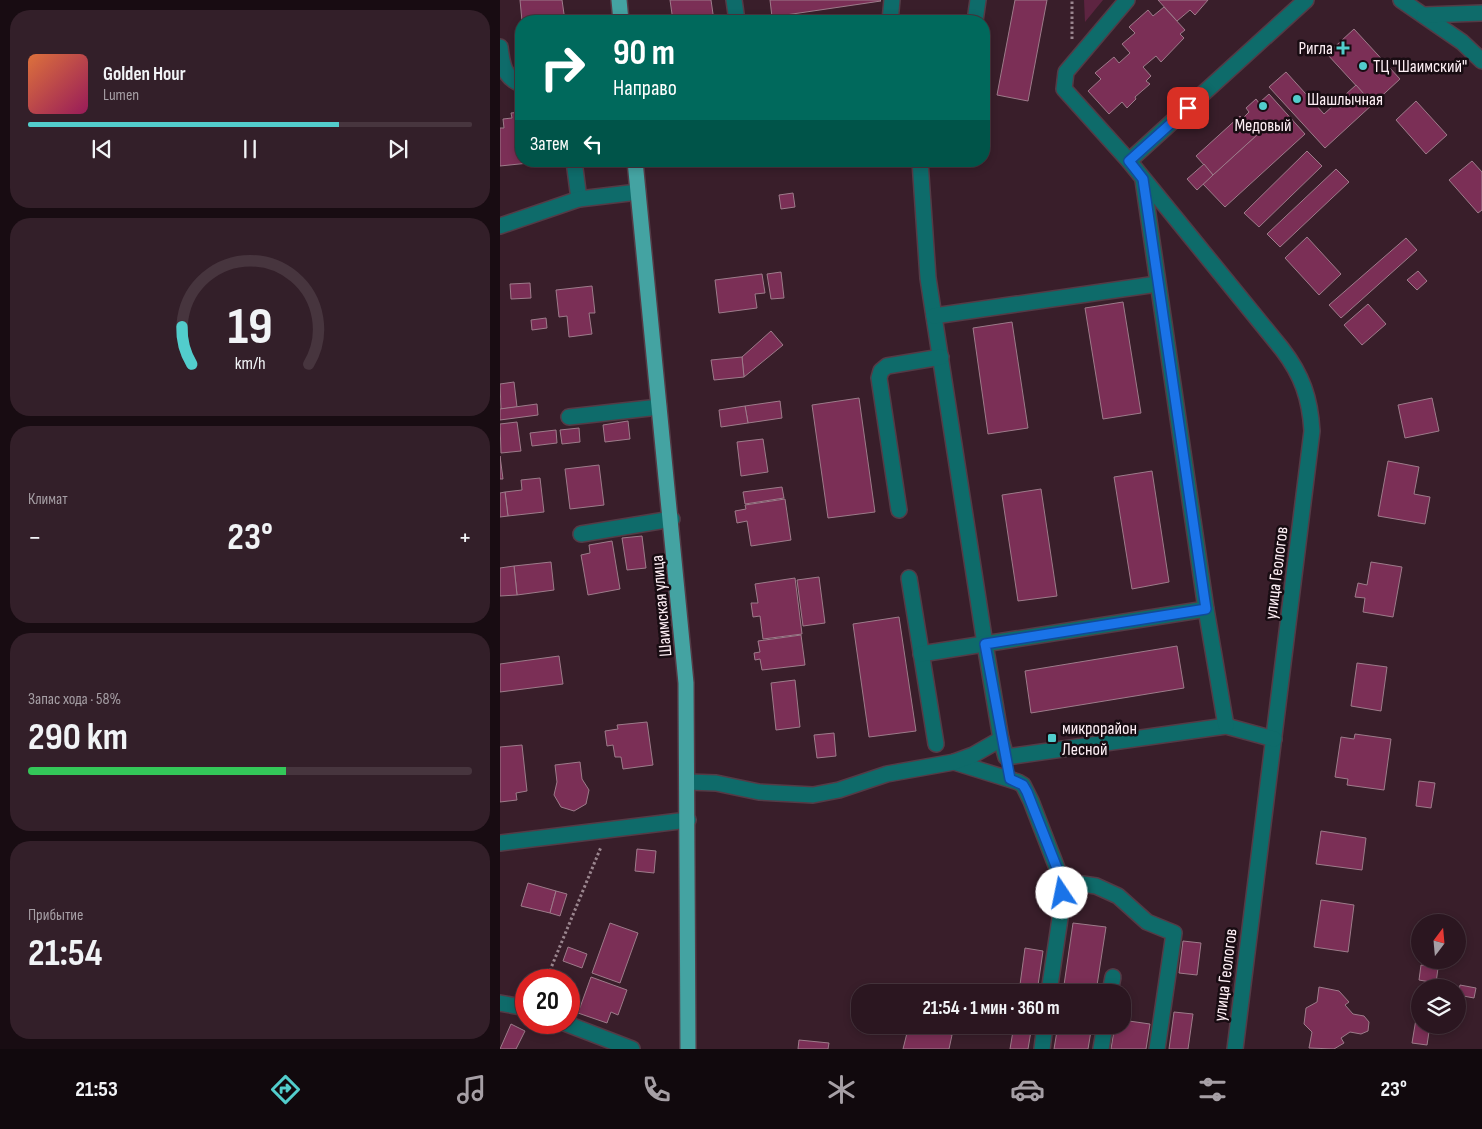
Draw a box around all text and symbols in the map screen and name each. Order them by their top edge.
text: 90 m [613,32,675,75]
icon: right [530,35,595,100]
place label: Ригла [1298,38,1333,59]
marker: Ригла [1337,42,1349,54]
place label: ТЦ "Шаимский" [1373,56,1467,77]
marker: ТЦ "Шаимский" [1357,60,1369,72]
text: Golden Hour [103,63,186,86]
text: Направо [613,75,677,102]
text: Lumen [103,86,139,105]
pin [1167,87,1209,129]
place label: Шашлычная [1307,89,1383,110]
marker: Шашлычная [1291,93,1303,105]
icon: arrive [1174,94,1202,122]
marker: Медовый [1257,100,1269,112]
place label: Медовый [1234,115,1292,136]
icon: left [579,130,607,158]
text: Затем [530,133,569,156]
icon: previous [88,135,116,163]
icon: pause [236,135,264,163]
icon: next [384,135,412,163]
text: 19 [227,296,273,359]
text: km/h [235,353,265,374]
text: Климат [28,490,68,509]
text: 23° [227,515,273,560]
text: − [28,521,42,554]
text: + [458,521,472,554]
street label: улица Геологов [1260,525,1293,621]
street label: Шаимская улица [647,554,676,658]
text: Запас хода · 58% [28,690,121,709]
text: 290 km [28,715,128,760]
place label: микрорайон Лесной [1062,718,1137,760]
marker: микрорайон Лесной [1046,732,1058,744]
position arrow [1035,866,1087,918]
text: Прибытие [28,906,83,925]
north arrow [1411,914,1466,969]
map controls [1411,914,1466,1034]
street label: улица Геологов [1209,927,1242,1023]
text: 21:54 [28,931,102,976]
speed limit sign: 20 [515,969,580,1034]
button: layers [1411,979,1466,1034]
text: 21:54 · 1 мин · 360 m [922,997,1060,1020]
icon: directions [268,1072,303,1107]
icon: music [454,1072,489,1107]
icon: phone [639,1072,674,1107]
icon: climate [824,1072,859,1107]
icon: car [1010,1072,1045,1107]
icon: filters [1195,1072,1230,1107]
text: 21:53 [75,1076,118,1103]
text: 23° [1380,1076,1407,1103]

